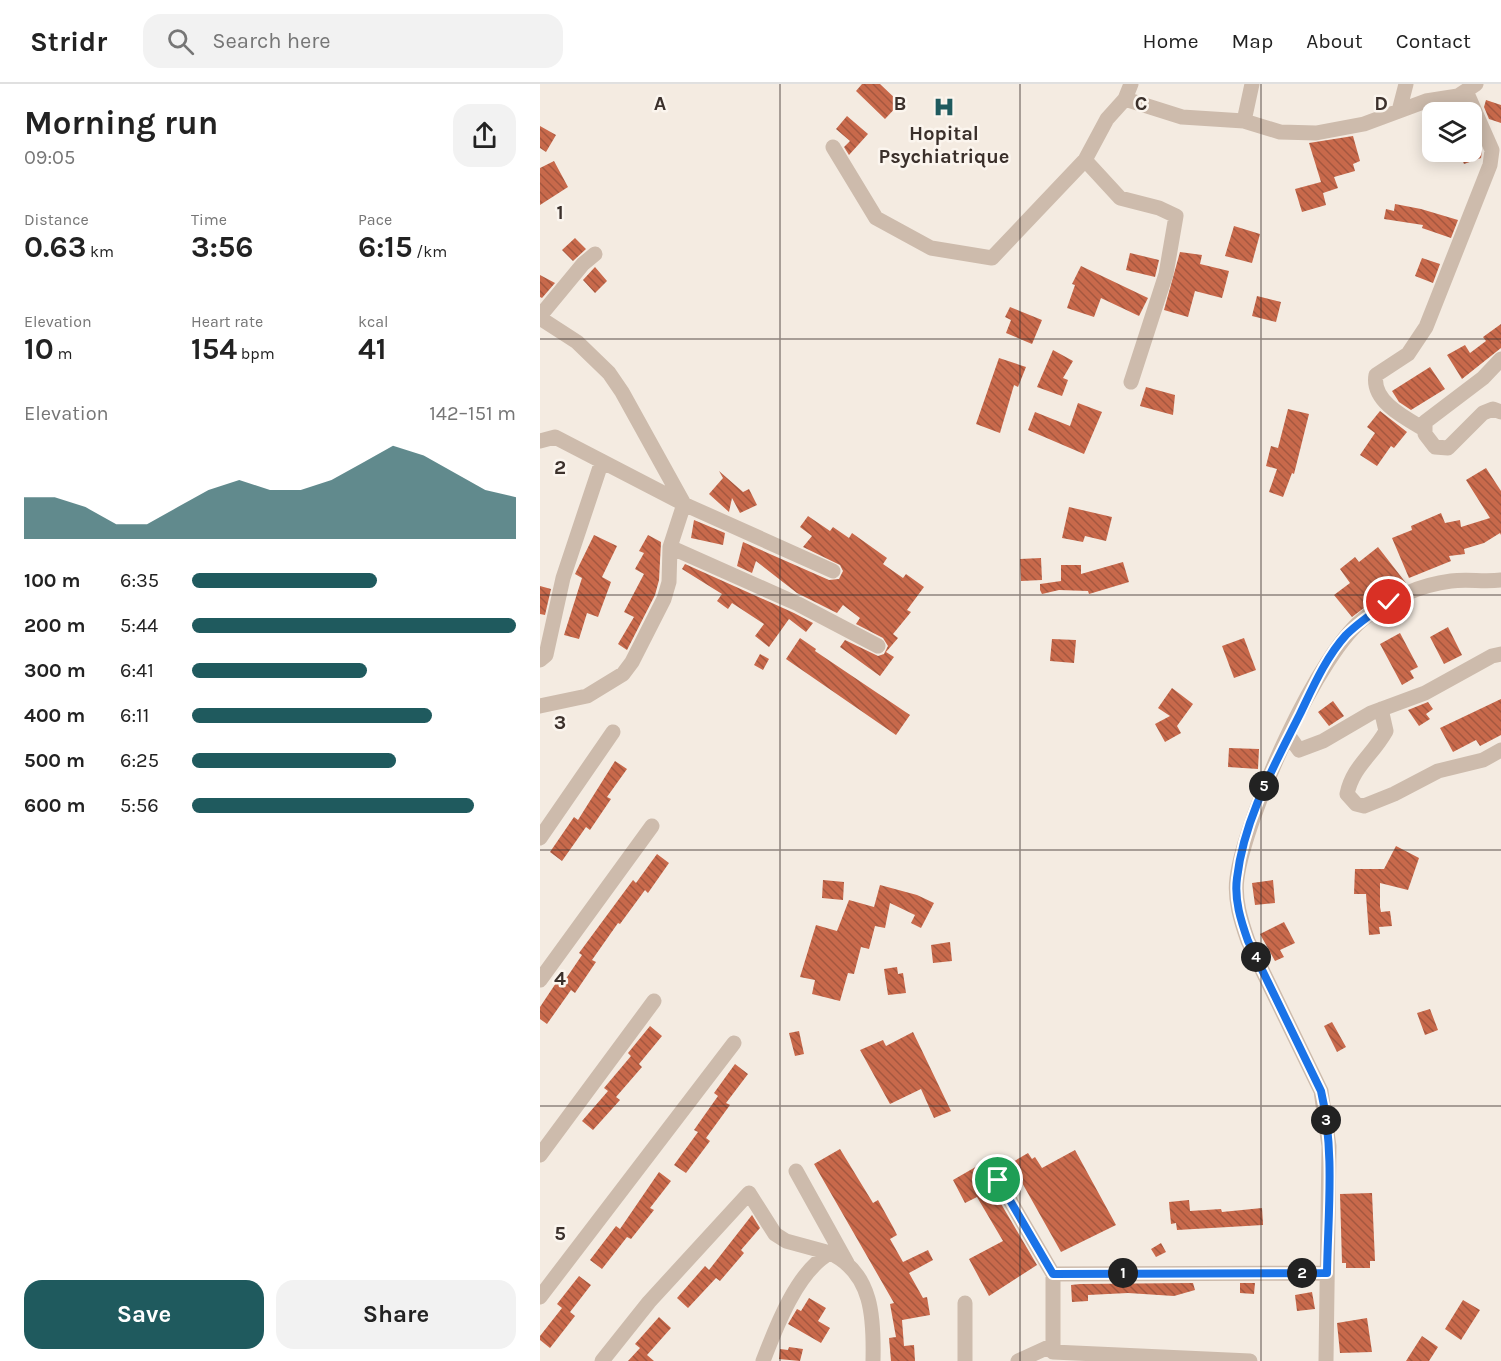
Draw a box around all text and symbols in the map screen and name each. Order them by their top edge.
search box [143,14,563,68]
text: Stridr [30,25,107,58]
icon: search [164,25,197,58]
text: Search here [212,28,331,54]
text: Home [1143,29,1199,53]
text: Map [1232,29,1273,53]
text: About [1306,29,1363,53]
text: Contact [1396,29,1471,53]
text: A [654,92,667,115]
text: B [894,92,906,115]
text: C [1135,92,1147,115]
text: D [1374,92,1388,115]
hospital icon: Hopital Psychiatrique [932,95,956,119]
map controls [1422,102,1482,162]
button: layers [1422,102,1482,162]
text: Morning run [24,104,218,142]
button: share [453,104,516,167]
place label: Hopital Psychiatrique [879,122,1009,168]
text: 09:05 [24,146,75,169]
text: 1 [556,201,564,224]
text: Distance [24,210,89,229]
text: Time [191,210,227,229]
text: Pace [358,210,392,229]
text: 0.63 [24,229,86,265]
text: 3:56 [191,229,253,265]
text: 6:15 [358,229,412,265]
text: km [86,242,114,261]
text: /km [412,242,447,261]
text: Elevation [24,312,92,331]
text: Heart rate [191,312,263,331]
text: kcal [358,312,389,331]
text: 10 [24,331,54,367]
text: 154 [191,331,237,367]
text: 41 [358,331,387,367]
text: m [54,344,72,363]
text: bpm [237,344,275,363]
text: Elevation [24,402,109,425]
text: 142–151 m [429,402,516,425]
text: 2 [554,456,566,479]
text: 100 m [24,569,80,592]
text: 6:35 [120,569,159,592]
pin [1363,576,1414,627]
icon: check [1372,585,1405,618]
text: 200 m [24,614,85,637]
text: 5:44 [120,614,158,637]
text: 300 m [24,659,86,682]
text: 6:41 [120,659,154,682]
text: 400 m [24,704,85,727]
text: 6:11 [120,704,149,727]
text: 3 [554,711,566,734]
text: 500 m [24,749,85,772]
text: 6:25 [120,749,159,772]
pin: 5 [1249,771,1279,801]
text: 5 [1259,776,1269,795]
text: 600 m [24,794,85,817]
text: 5:56 [120,794,159,817]
pin: 4 [1241,942,1271,972]
text: 4 [1251,947,1261,966]
text: 4 [554,967,566,990]
pin: 3 [1311,1105,1341,1135]
text: 3 [1321,1110,1331,1129]
pin [972,1154,1023,1205]
icon: arrive [981,1163,1014,1196]
text: 5 [554,1222,566,1245]
pin: 1 [1108,1258,1138,1288]
pin: 2 [1287,1258,1317,1288]
text: 1 [1120,1263,1126,1282]
text: 2 [1297,1263,1307,1282]
button: Save [24,1280,264,1349]
button: Share [276,1280,516,1349]

